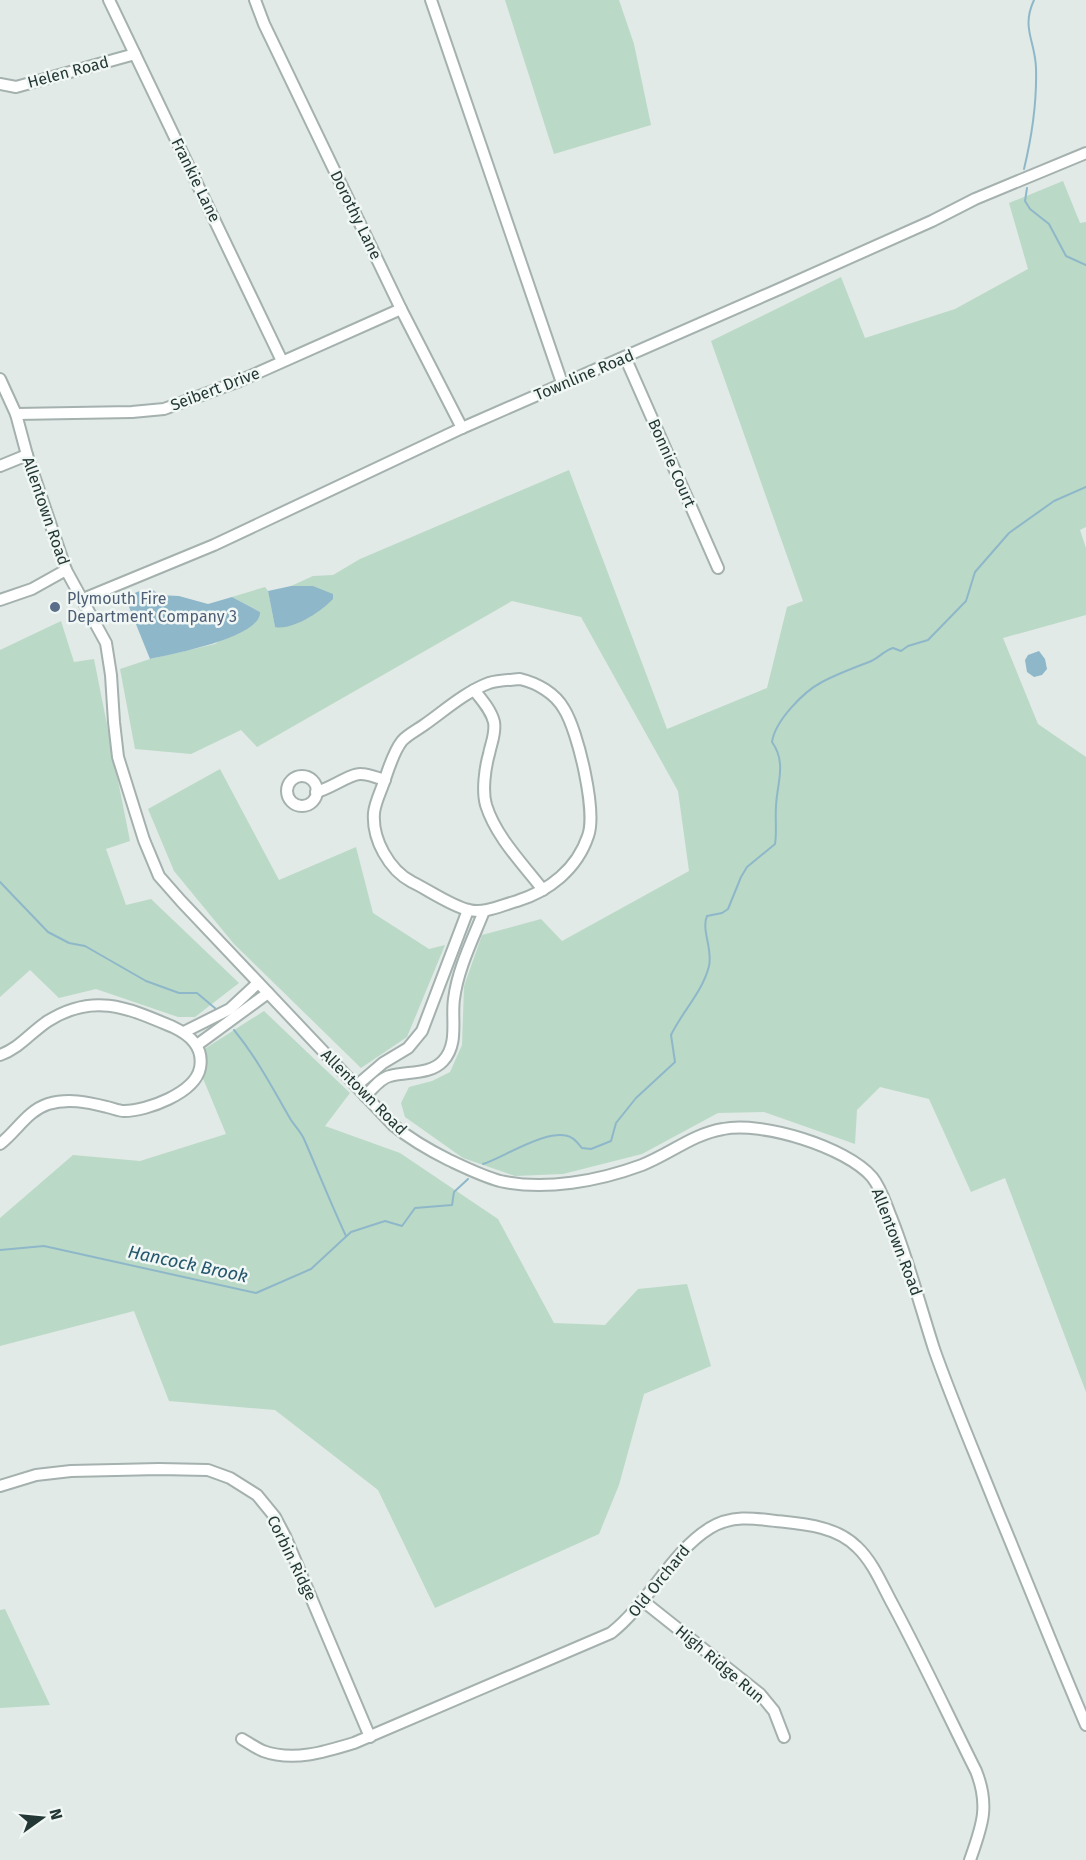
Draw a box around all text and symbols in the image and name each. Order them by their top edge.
street label: Helen Road [25,52,111,92]
street label: Frankie Lane [167,135,225,225]
street label: Dorothy Lane [326,167,386,263]
street label: Townline Road [531,346,637,404]
street label: Seibert Drive [168,363,262,415]
street label: Bonnie Court [644,416,700,510]
street label: Allentown Road [19,454,73,568]
place label: Plymouth Fire Department Company 3 [67,589,237,626]
marker: Plymouth Fire Department Company 3 [48,600,62,614]
street label: Allentown Road [317,1045,411,1139]
street label: Allentown Road [868,1186,926,1298]
water label: Hancock Brook [126,1241,250,1287]
street label: Corbin Ridge [263,1512,321,1604]
street label: Old Orchard [624,1541,694,1621]
street label: High Ridge Run [672,1621,768,1707]
north arrow [12,1788,72,1848]
text: N [45,1807,67,1822]

